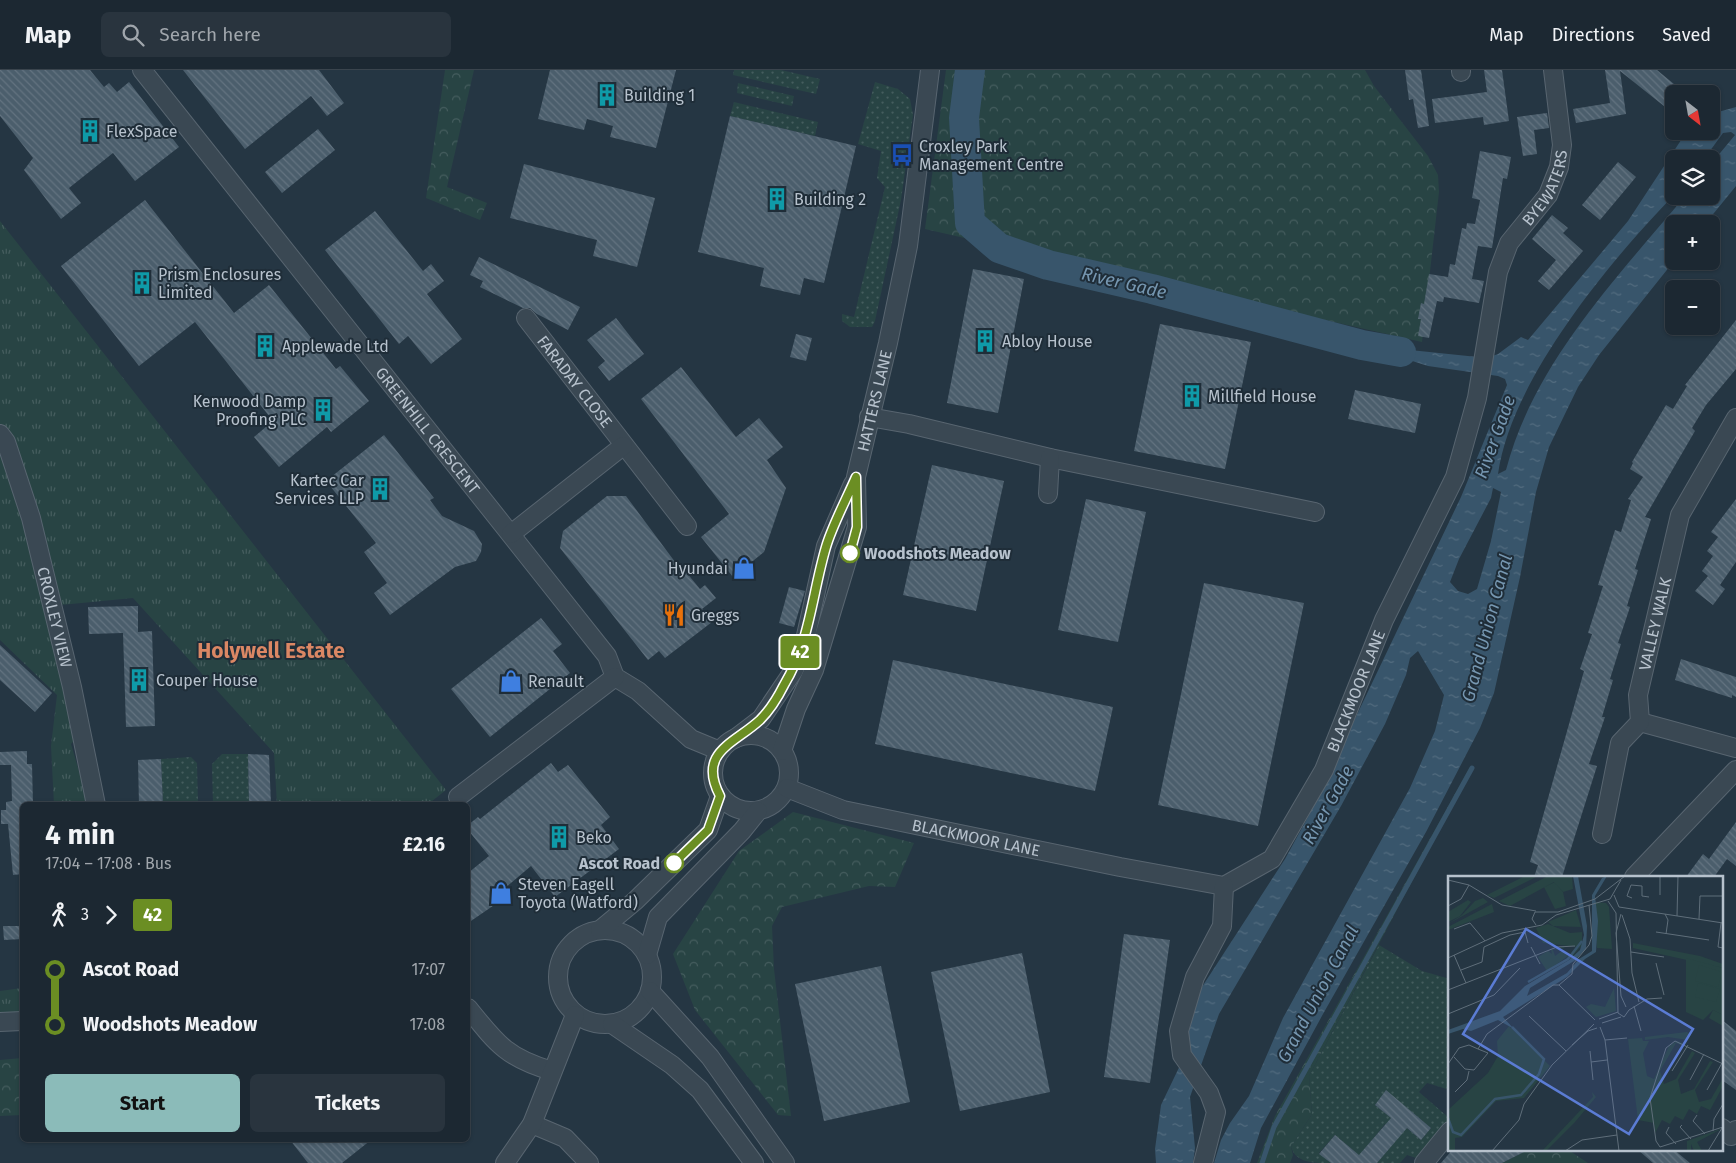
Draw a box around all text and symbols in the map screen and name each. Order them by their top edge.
search box [101,12,451,57]
text: Map [25,21,71,49]
icon: search [119,21,147,49]
text: Search here [159,23,261,46]
text: Map [1489,24,1524,46]
text: Directions [1552,24,1634,46]
text: Saved [1662,24,1711,46]
building icon: Building 1 [594,82,620,108]
north arrow [1665,85,1720,140]
map controls [1665,85,1720,335]
place label: Building 1 [624,86,695,105]
building icon: FlexSpace [77,118,103,144]
place label: FlexSpace [106,122,177,141]
place label: Croxley Park Management Centre [919,137,1064,174]
bus stop icon: Croxley Park Management Centre [889,142,915,168]
street label: BYEWATERS [1518,149,1571,229]
button: layers [1665,150,1720,205]
building icon: Building 2 [764,186,790,212]
place label: Building 2 [794,190,866,209]
button: + [1665,215,1720,270]
water label: River Gade [1079,263,1169,303]
place label: Prism Enclosures Limited [158,265,281,302]
building icon: Prism Enclosures Limited [129,270,155,296]
button: − [1665,280,1720,335]
building icon: Abloy House [972,328,998,354]
street label: FARADAY CLOSE [533,331,617,431]
place label: Abloy House [1002,332,1092,351]
building icon: Applewade Ltd [252,333,278,359]
place label: Applewade Ltd [282,337,389,356]
street label: HATTERS LANE [853,348,895,453]
street label: GREENHILL CRESCENT [372,363,484,498]
building icon: Millfield House [1179,383,1205,409]
place label: Millfield House [1208,387,1316,406]
place label: Kenwood Damp Proofing PLC [193,392,306,429]
water label: River Gade [1470,393,1520,481]
building icon: Kenwood Damp Proofing PLC [310,397,336,423]
place label: Kartec Car Services LLP [275,471,365,508]
building icon: Kartec Car Services LLP [367,476,393,502]
marker: Woodshots Meadow [840,543,860,563]
place label: Woodshots Meadow [864,544,1011,563]
water label: Grand Union Canal [1457,552,1517,704]
shop icon: Hyundai [731,555,757,581]
place label: Hyundai [668,559,728,578]
street label: CROXLEY VIEW [34,565,76,669]
street label: VALLEY WALK [1635,575,1675,672]
restaurant icon: Greggs [661,602,687,628]
place label: Greggs [691,606,740,625]
street label: BLACKMOOR LANE [1323,627,1389,755]
line badge: 42 [778,636,822,668]
district label: Holywell Estate [197,638,345,664]
text: 42 [790,641,810,663]
building icon: Couper House [126,667,152,693]
shop icon: Renault [498,668,524,694]
place label: Couper House [156,671,258,690]
place label: Renault [528,672,584,691]
water label: River Gade [1297,762,1359,848]
street label: BLACKMOOR LANE [910,815,1042,860]
text: 4 min [45,818,115,851]
building icon: Beko [546,824,572,850]
place label: Beko [576,828,612,847]
text: £2.16 [403,833,445,856]
marker: Ascot Road [664,853,684,873]
text: 17:04 – 17:08 · Bus [45,854,172,873]
place label: Ascot Road [578,854,660,873]
place label: Steven Eagell Toyota (Watford) [518,875,638,912]
inset map [1448,876,1724,1150]
shop icon: Steven Eagell Toyota (Watford) [488,880,514,906]
icon: walk [45,901,73,929]
icon: forward [97,901,125,929]
text: 42 [143,904,162,926]
text: 3 [81,905,89,924]
water label: Grand Union Canal [1273,922,1363,1066]
text: Ascot Road [83,958,179,981]
text: 17:07 [411,960,445,979]
text: Woodshots Meadow [83,1013,257,1036]
text: 17:08 [409,1015,445,1034]
button: Start [45,1074,240,1132]
button: Tickets [250,1074,445,1132]

